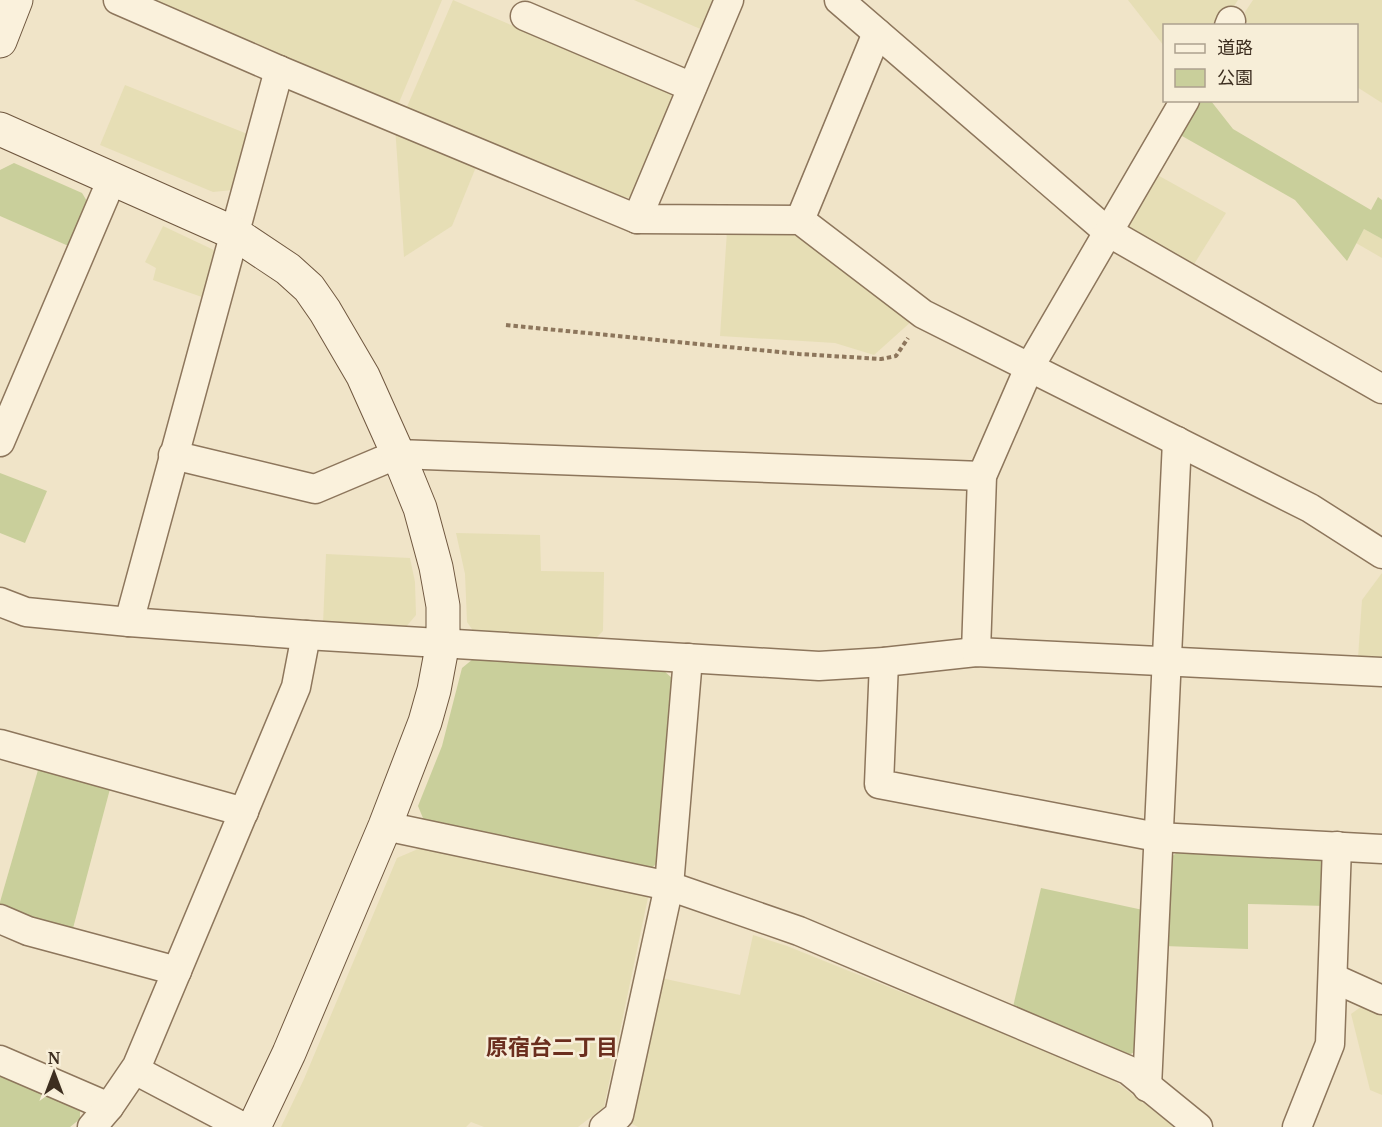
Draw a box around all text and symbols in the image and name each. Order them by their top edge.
legend [1163,24,1358,102]
text: 道路 [1217,35,1253,59]
text: 公園 [1217,65,1253,89]
district label: 原宿台二丁目 [486,1031,618,1061]
north arrow [24,1043,84,1103]
text: N [48,1047,61,1069]

